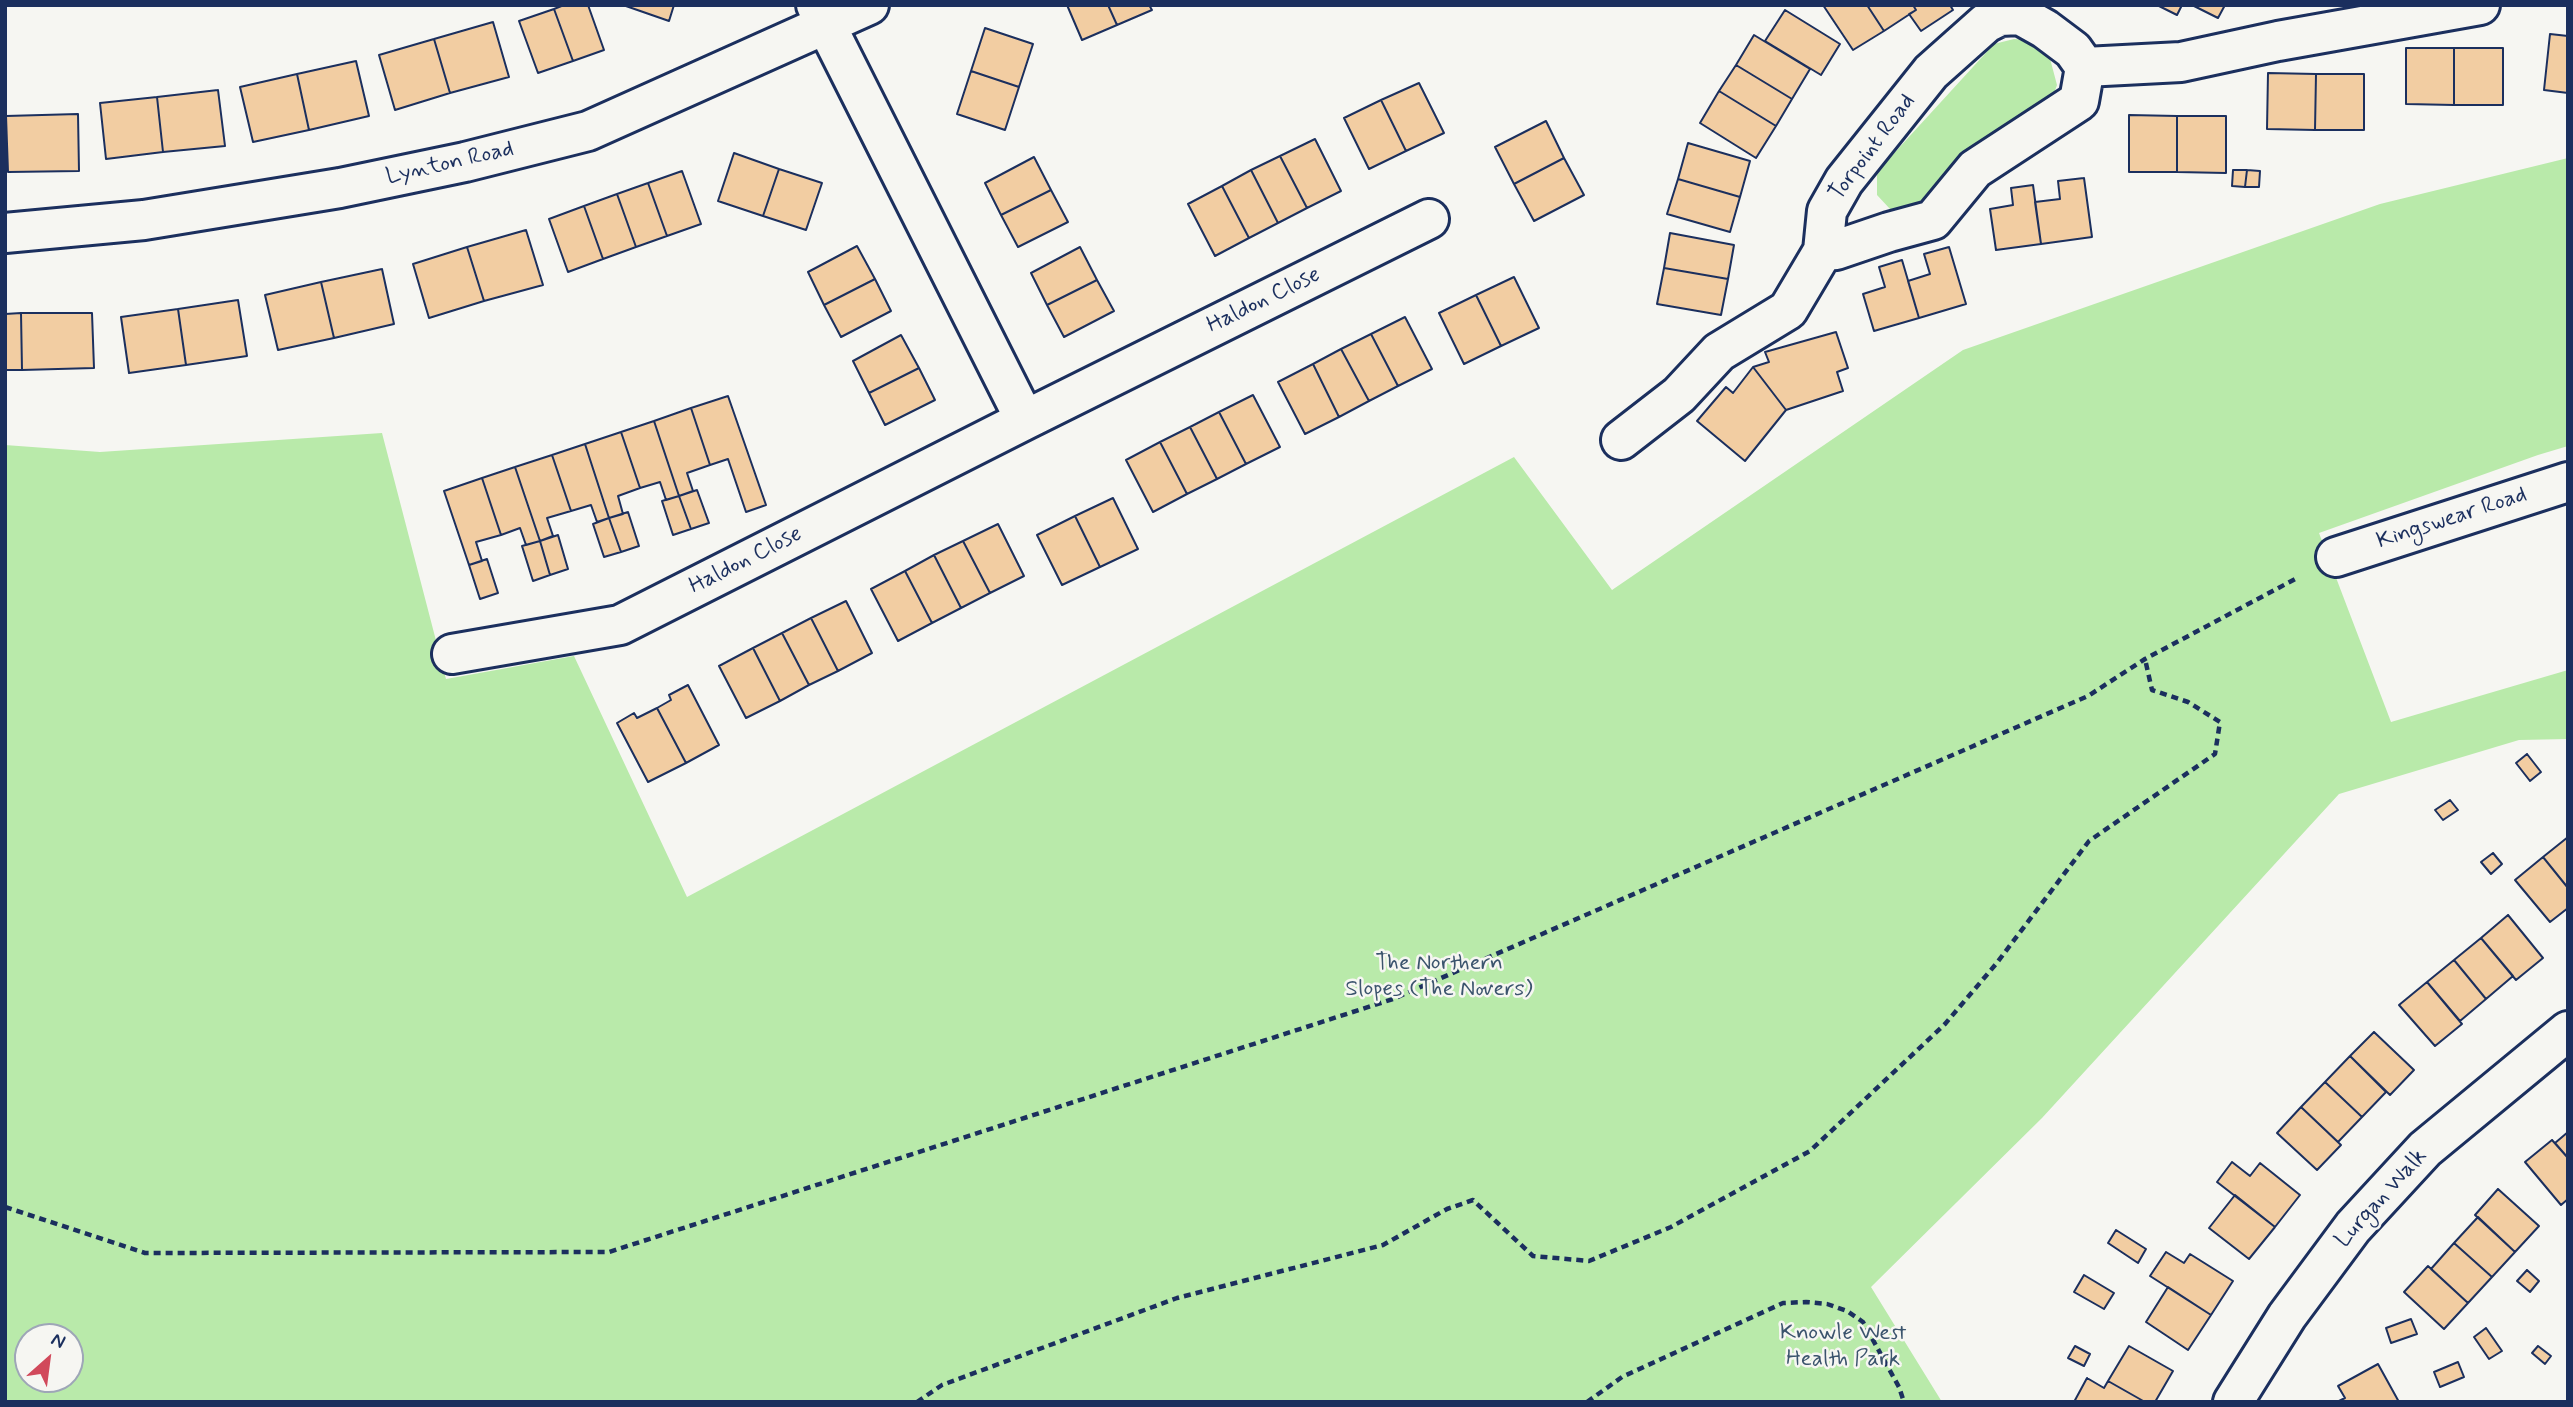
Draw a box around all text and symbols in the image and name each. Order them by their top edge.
street label: Torpoint Road [1824,89,1922,207]
street label: Lynton Road [383,136,517,192]
street label: Haldon Close [1203,262,1325,340]
street label: Kingswear Road [2373,482,2531,556]
street label: Haldon Close [685,521,807,601]
park label: The Northern Slopes (The Novers) [1345,950,1533,1004]
street label: Lurgan Walk [2330,1144,2434,1254]
park label: Knowle West Health Park [1780,1320,1906,1374]
north arrow [14,1323,84,1393]
text: N [47,1327,70,1355]

